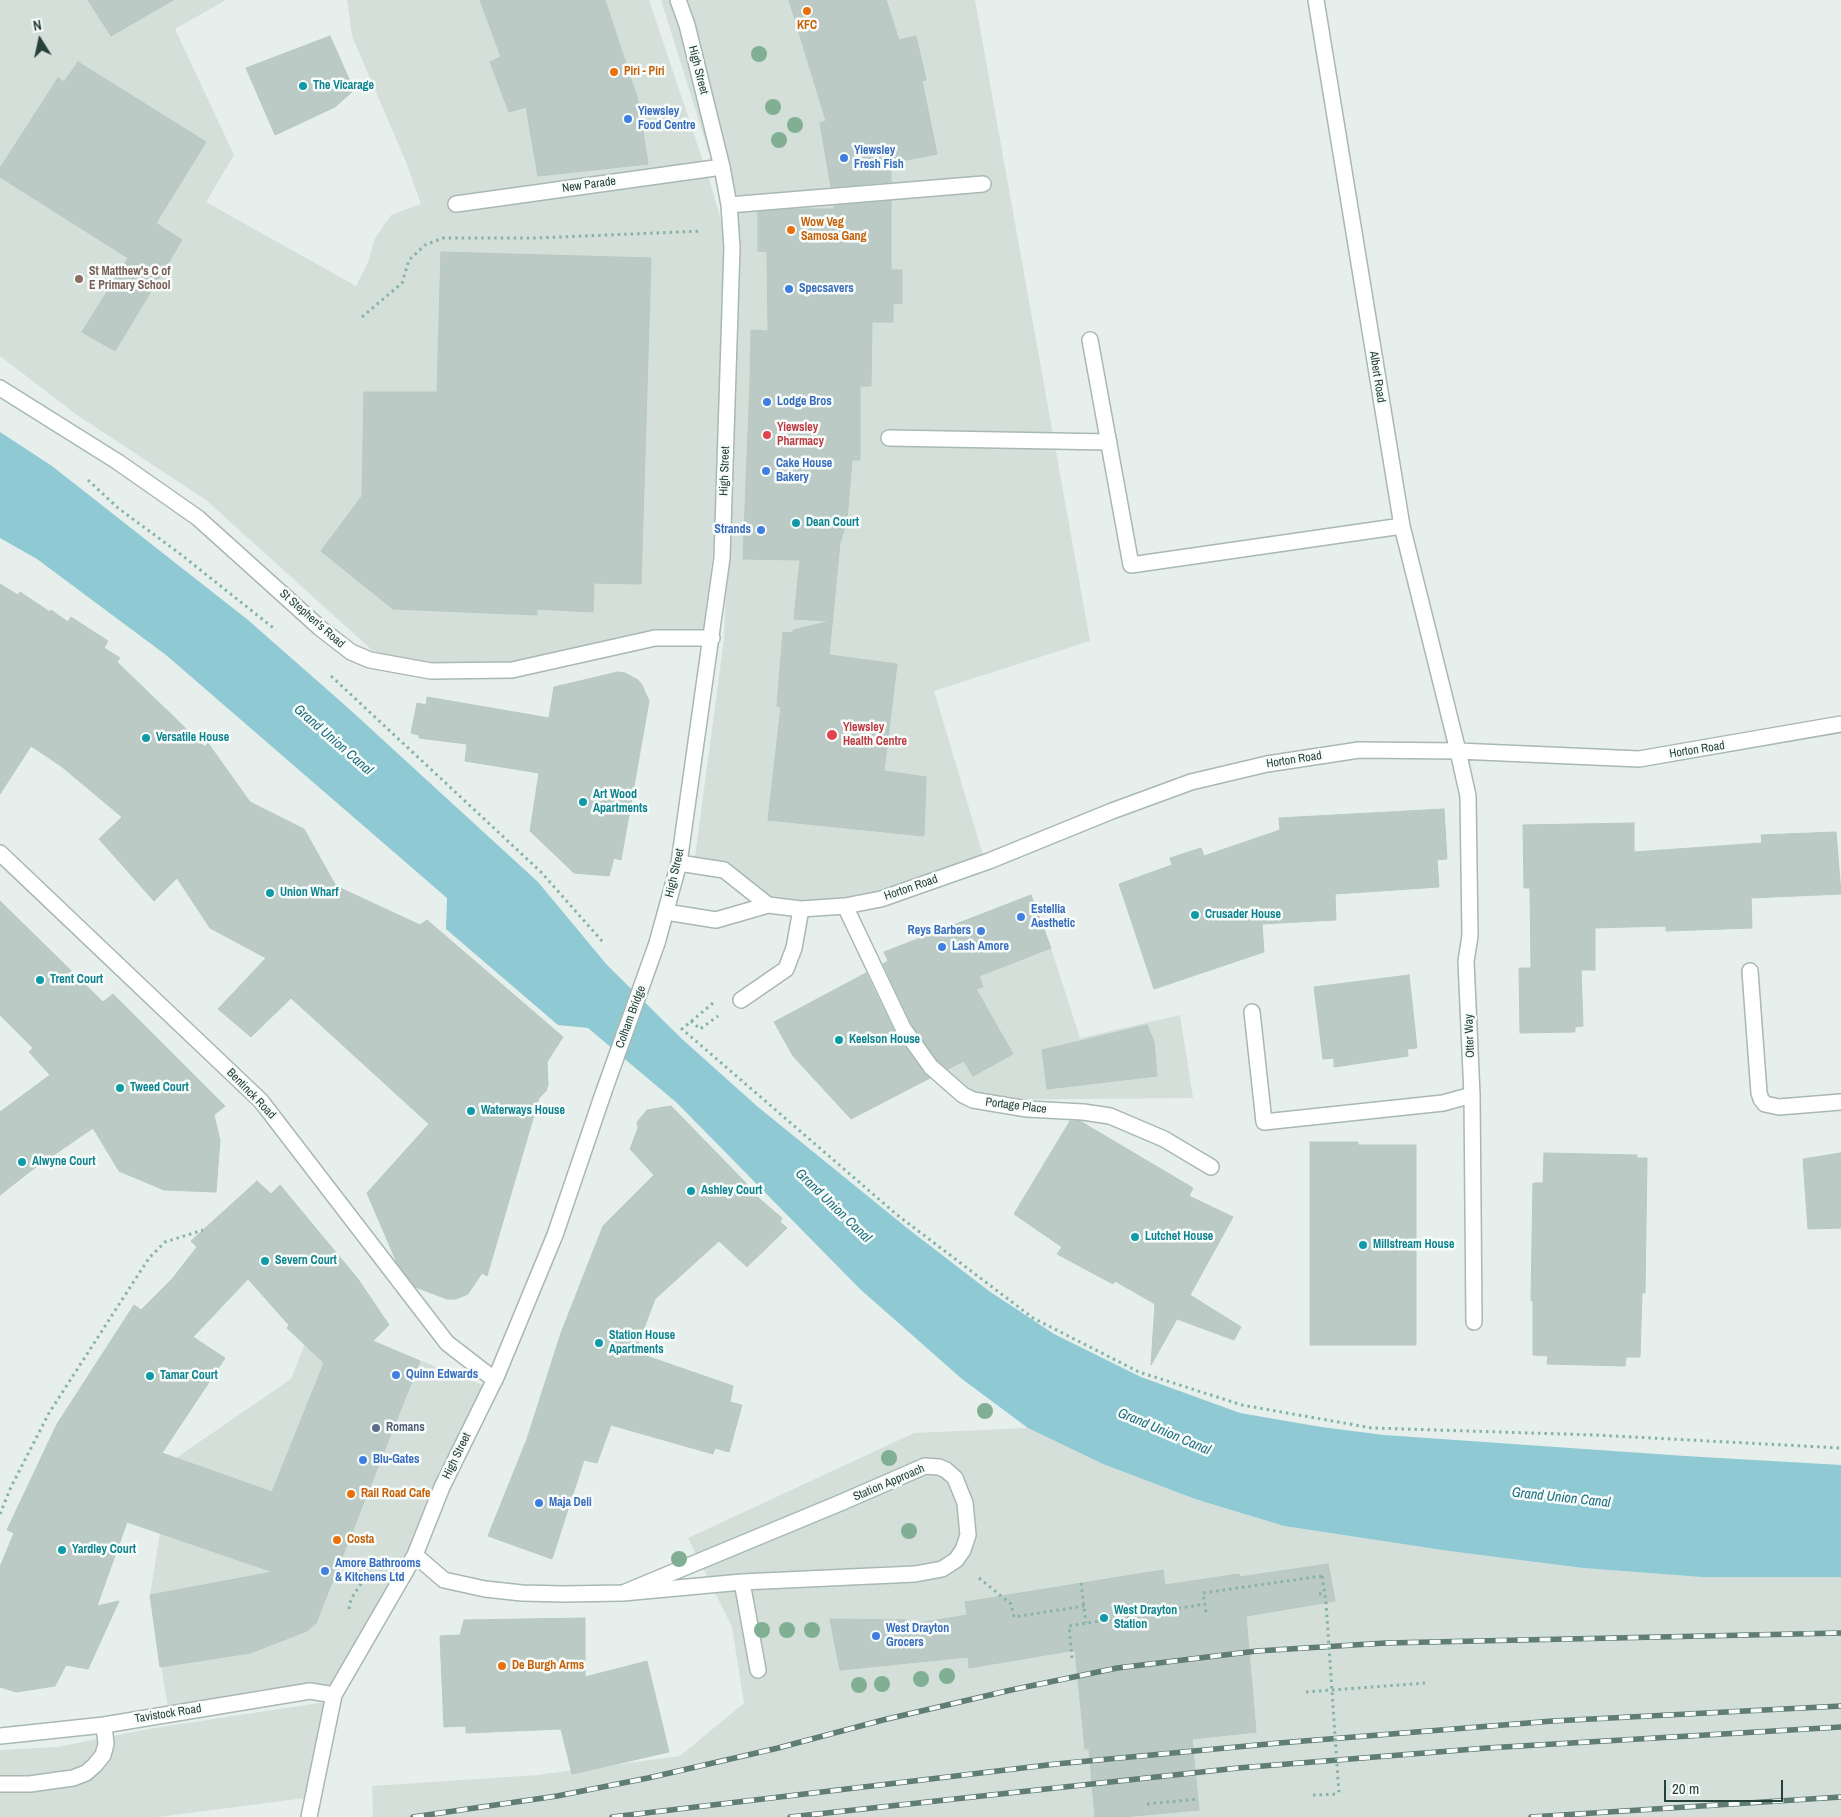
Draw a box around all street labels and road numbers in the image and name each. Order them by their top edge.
street label: High Street [685,44,711,96]
street label: New Parade [561,174,617,196]
street label: Albert Road [1366,350,1388,404]
street label: High Street [717,446,733,496]
street label: St Stephen's Road [276,587,348,651]
street label: Horton Road [1668,739,1726,761]
street label: Horton Road [1265,749,1323,771]
street label: High Street [662,847,688,899]
street label: Horton Road [882,872,940,904]
street label: Colham Bridge [613,984,649,1050]
street label: Otter Way [1462,1014,1478,1058]
street label: Bentinck Road [223,1066,279,1122]
street label: Portage Place [984,1095,1048,1117]
street label: High Street [440,1430,474,1482]
street label: Station Approach [851,1462,927,1504]
street label: Tavistock Road [134,1702,202,1726]

